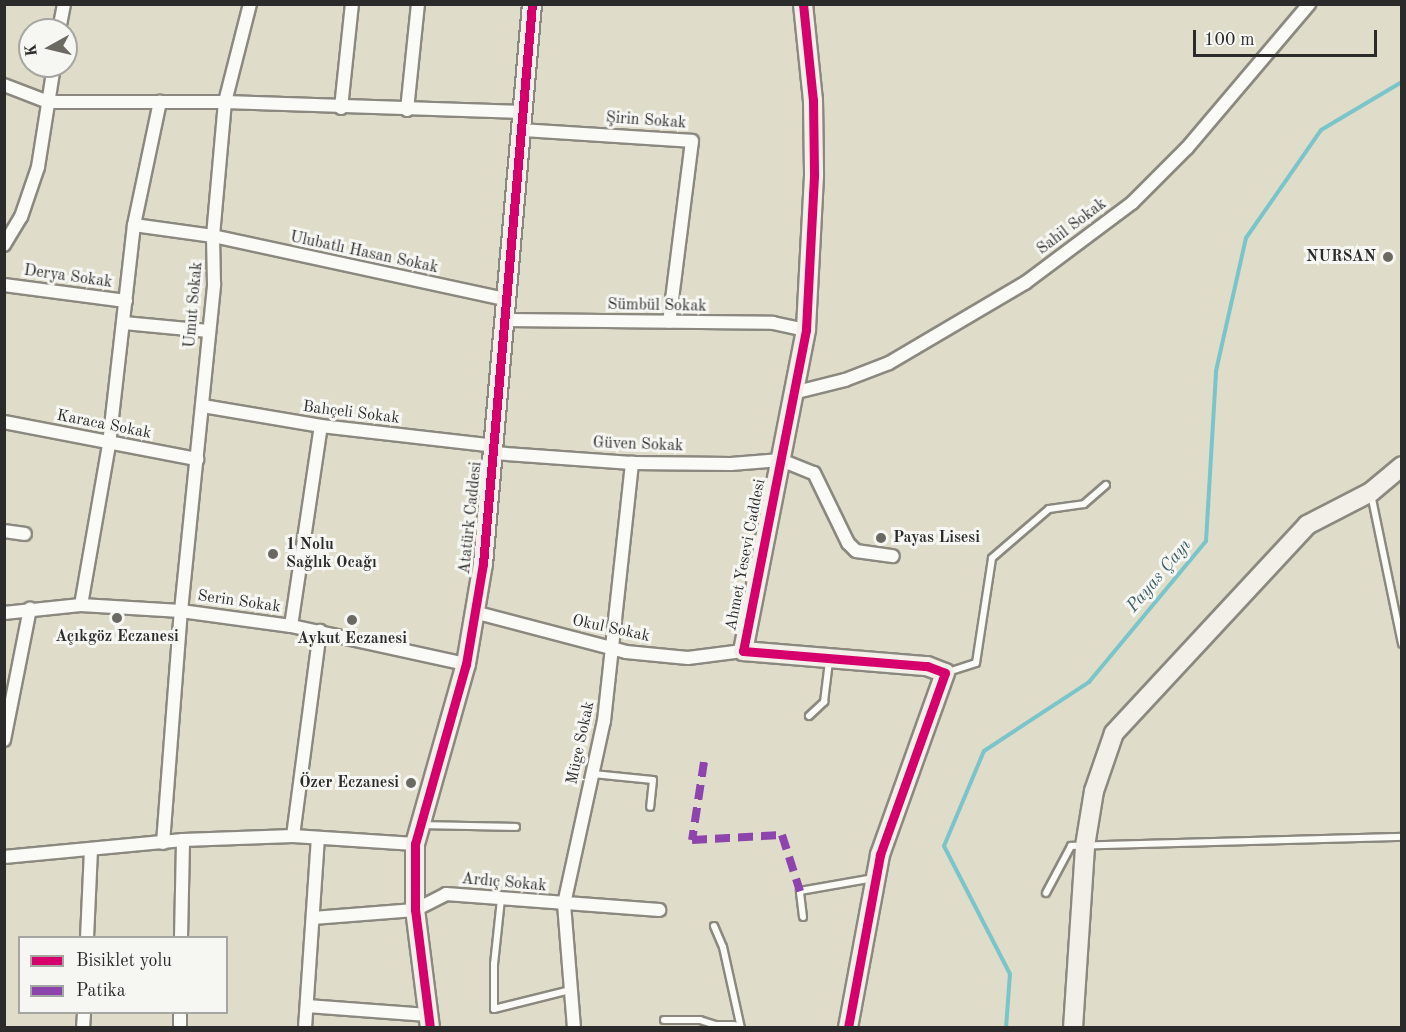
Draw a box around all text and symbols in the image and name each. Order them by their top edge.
north arrow [18,18,78,78]
scale bar [1196,18,1380,56]
text: 100 m [1204,31,1255,49]
text: K [23,43,41,57]
street label: Şirin Sokak [605,109,687,133]
street label: Sahil Sokak [1033,195,1111,259]
street label: Ulubatlı Hasan Sokak [288,228,440,278]
place label: NURSAN [1306,247,1376,267]
marker: NURSAN [1381,250,1395,264]
street label: Derya Sokak [23,261,113,293]
street label: Umut Sokak [181,261,207,349]
street label: Sümbül Sokak [607,296,707,316]
street label: Bahçeli Sokak [301,398,401,428]
street label: Karaca Sokak [55,406,153,444]
street label: Güven Sokak [592,434,684,456]
street label: Atatürk Caddesi [456,461,486,575]
street label: Ahmet Yesevi Caddesi [722,477,770,633]
place label: Payas Lisesi [893,528,980,548]
marker: Payas Lisesi [874,531,888,545]
place label: 1 Nolu Sağlık Ocağı [286,535,377,573]
water label: Payas Çayı [1122,535,1196,617]
marker: 1 Nolu Sağlık Ocağı [264,545,282,563]
street label: Serin Sokak [196,587,282,617]
marker: Açıkgöz Eczanesi [110,611,124,625]
street label: Okul Sokak [570,611,652,647]
marker: Aykut Eczanesi [345,613,359,627]
place label: Açıkgöz Eczanesi [55,627,179,647]
place label: Aykut Eczanesi [297,629,407,649]
street label: Müge Sokak [563,700,599,786]
place label: Özer Eczanesi [299,773,399,793]
marker: Özer Eczanesi [404,776,418,790]
street label: Ardıç Sokak [461,870,547,896]
legend [18,936,228,1014]
text: Bisiklet yolu [76,952,172,970]
text: Patika [76,982,126,1000]

